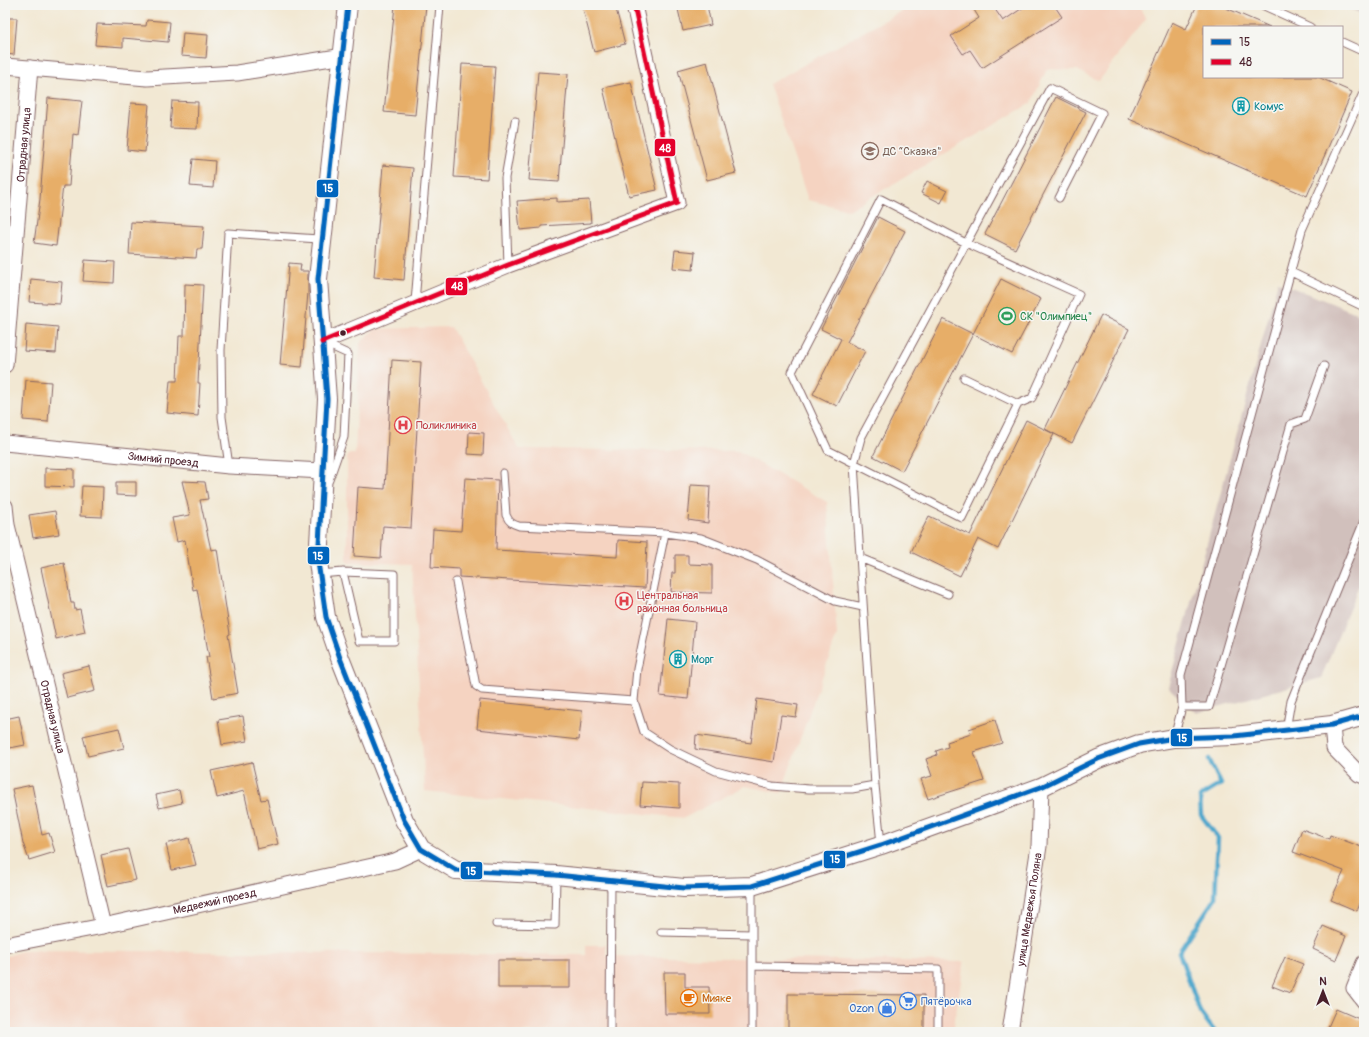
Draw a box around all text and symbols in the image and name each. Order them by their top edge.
legend [1203,26,1343,78]
text: 15 [1239,35,1250,50]
text: 48 [1239,55,1252,70]
building icon: Комус [1231,96,1251,116]
place label: Комус [1254,100,1284,113]
street label: Отрадная улица [14,107,33,183]
line badge: 48 [654,138,676,157]
school or university icon: ДС “Сказка" [860,141,880,161]
text: 48 [658,142,671,155]
place label: ДС “Сказка" [882,145,941,158]
line badge: 15 [316,179,339,198]
text: 15 [323,182,333,195]
line badge: 48 [445,277,468,296]
text: 48 [450,280,463,293]
sports icon: СК "Олимпиец" [997,306,1017,326]
place label: СК "Олимпиец" [1020,310,1092,323]
unlabelled marker [338,328,348,338]
hospital icon: Поликлиника [393,415,413,435]
place label: Поликлиника [416,419,477,432]
street label: Зимний проезд [127,449,200,469]
line badge: 15 [307,546,330,565]
text: 15 [313,550,323,563]
place label: Центральная районная больница [637,589,728,615]
hospital icon: Центральная районная больница [614,591,634,611]
building icon: Морг [668,649,688,669]
place label: Морг [691,653,714,666]
street label: Отрадная улица [38,678,68,755]
line badge: 15 [1170,728,1193,747]
text: 15 [1177,732,1187,745]
line badge: 15 [823,850,846,869]
street label: улица Медвежья Поляна [1014,852,1044,968]
text: 15 [830,853,840,866]
line badge: 15 [460,861,483,880]
text: 15 [466,865,476,878]
street label: Медвежий проезд [172,886,258,917]
north arrow [1303,971,1343,1011]
text: N [1319,975,1327,988]
cafe icon: Мияке [679,988,699,1008]
supermarket icon: Пятёрочка [898,991,918,1011]
place label: Мияке [702,992,732,1005]
place label: Пятёрочка [921,995,972,1008]
shop icon: Ozon [877,998,897,1018]
place label: Ozon [849,1002,874,1015]

